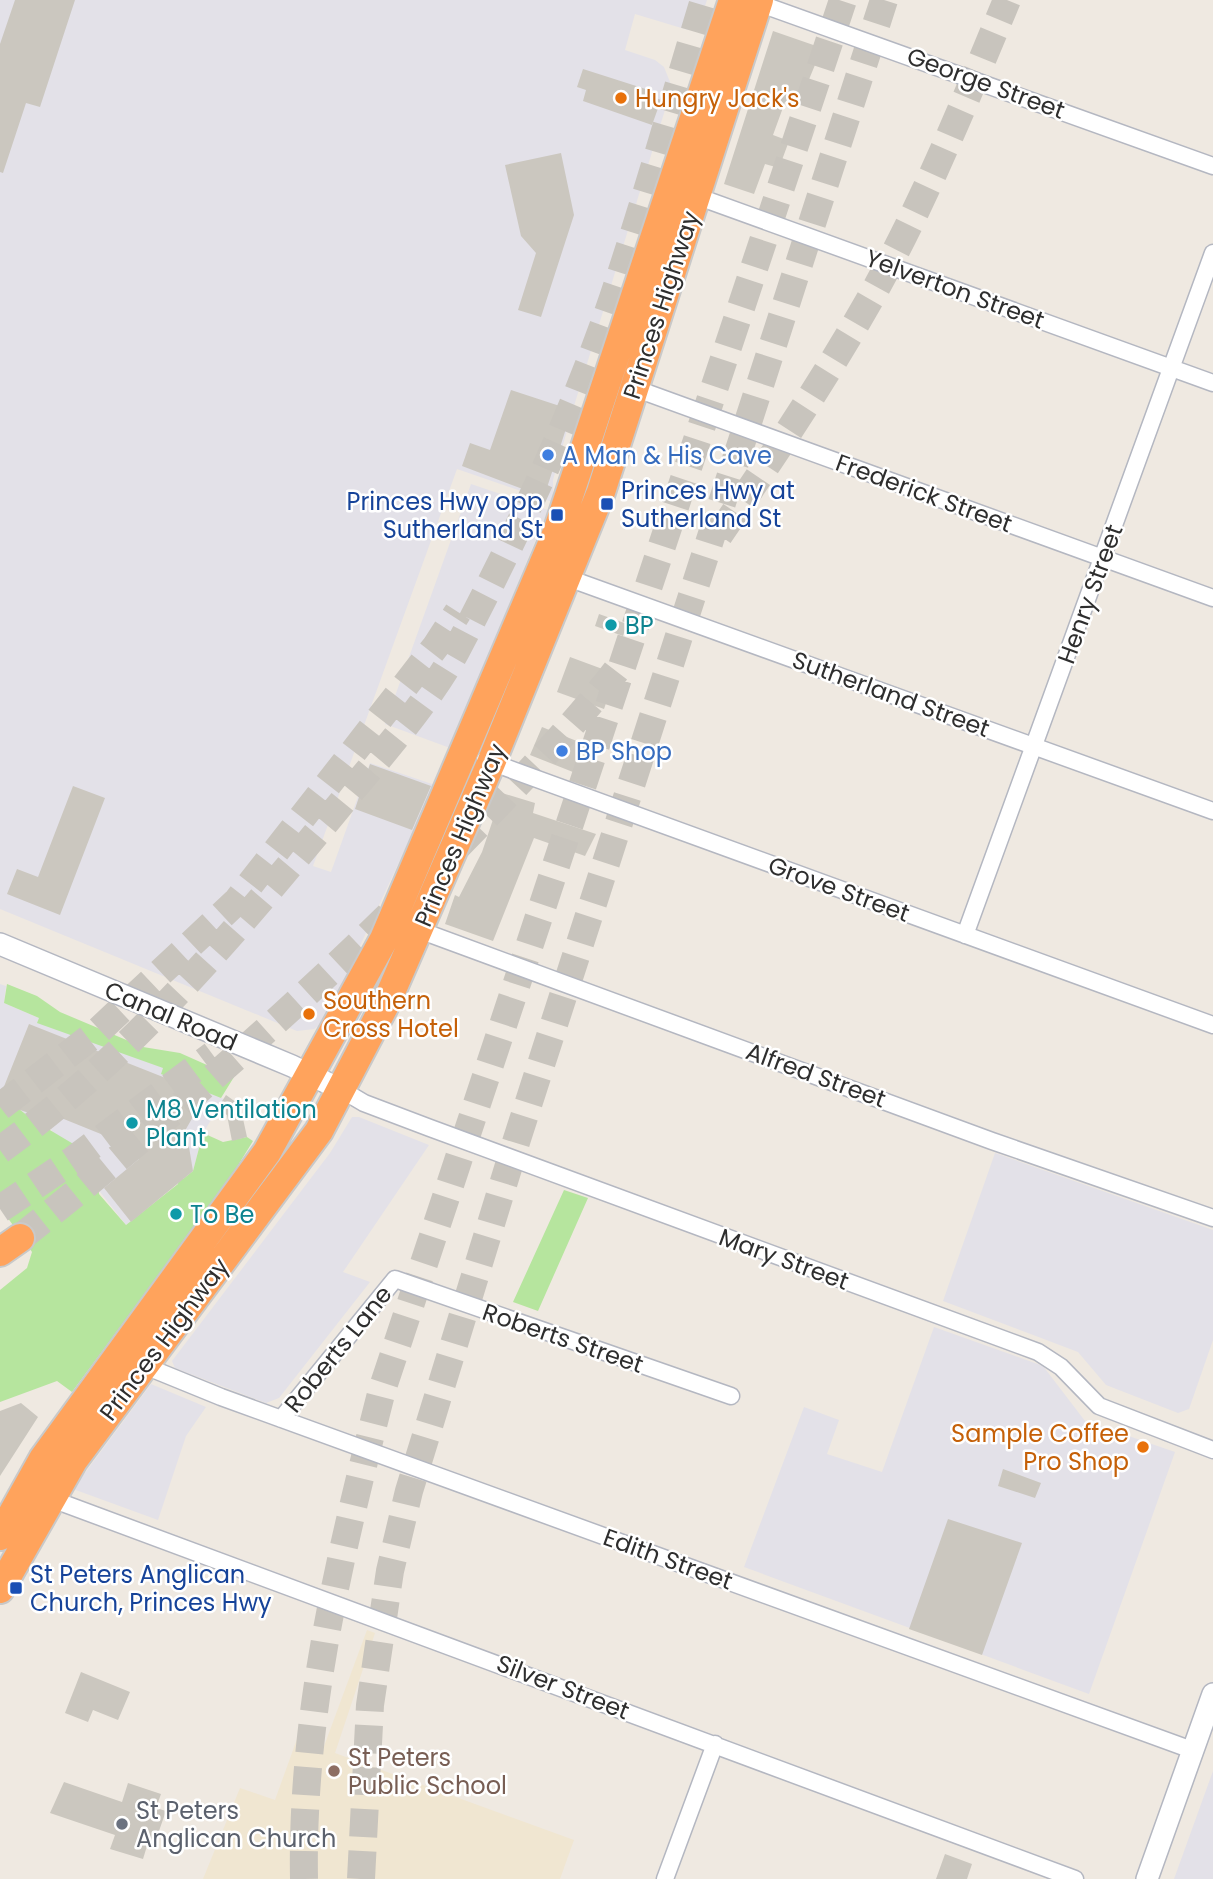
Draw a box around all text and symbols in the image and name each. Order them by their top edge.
street label: George Street [903,39,1069,127]
place label: Hungry Jack's [635,82,800,115]
marker: Hungry Jack's [613,90,629,106]
street label: Princes Highway [615,206,707,403]
street label: Yelverton Street [861,241,1049,337]
place label: A Man & His Cave [562,439,772,472]
street label: Frederick Street [831,446,1017,540]
marker: A Man & His Cave [540,447,556,463]
place label: Princes Hwy at Sutherland St [621,474,795,535]
place label: Princes Hwy opp Sutherland St [346,485,543,546]
marker: Princes Hwy at Sutherland St [599,496,615,512]
marker: Princes Hwy opp Sutherland St [549,507,565,523]
street label: Henry Street [1050,520,1130,668]
place label: BP [625,609,654,642]
marker: BP [603,617,619,633]
street label: Sutherland Street [788,643,994,745]
place label: BP Shop [576,735,672,768]
street label: Princes Highway [407,738,514,932]
marker: BP Shop [554,743,570,759]
street label: Grove Street [764,848,914,930]
street label: Canal Road [100,973,242,1059]
place label: Southern Cross Hotel [323,984,459,1045]
marker: Southern Cross Hotel [301,1006,317,1022]
street label: Alfred Street [741,1034,891,1116]
place label: M8 Ventilation Plant [146,1093,317,1154]
marker: M8 Ventilation Plant [124,1115,140,1131]
place label: To Be [190,1198,254,1231]
marker: To Be [168,1206,184,1222]
street label: Mary Street [714,1220,854,1298]
street label: Princes Highway [92,1250,236,1427]
street label: Roberts Lane [277,1279,399,1419]
street label: Roberts Street [478,1295,648,1381]
place label: Sample Coffee Pro Shop [951,1417,1129,1478]
marker: Sample Coffee Pro Shop [1135,1439,1151,1455]
street label: Edith Street [599,1520,737,1598]
place label: St Peters Anglican Church, Princes Hwy [30,1558,272,1619]
marker: St Peters Anglican Church, Princes Hwy [8,1580,24,1596]
street label: Silver Street [492,1647,634,1727]
place label: St Peters Public School [348,1741,507,1802]
marker: St Peters Public School [326,1763,342,1779]
place label: St Peters Anglican Church [136,1794,336,1855]
marker: St Peters Anglican Church [114,1816,130,1832]

